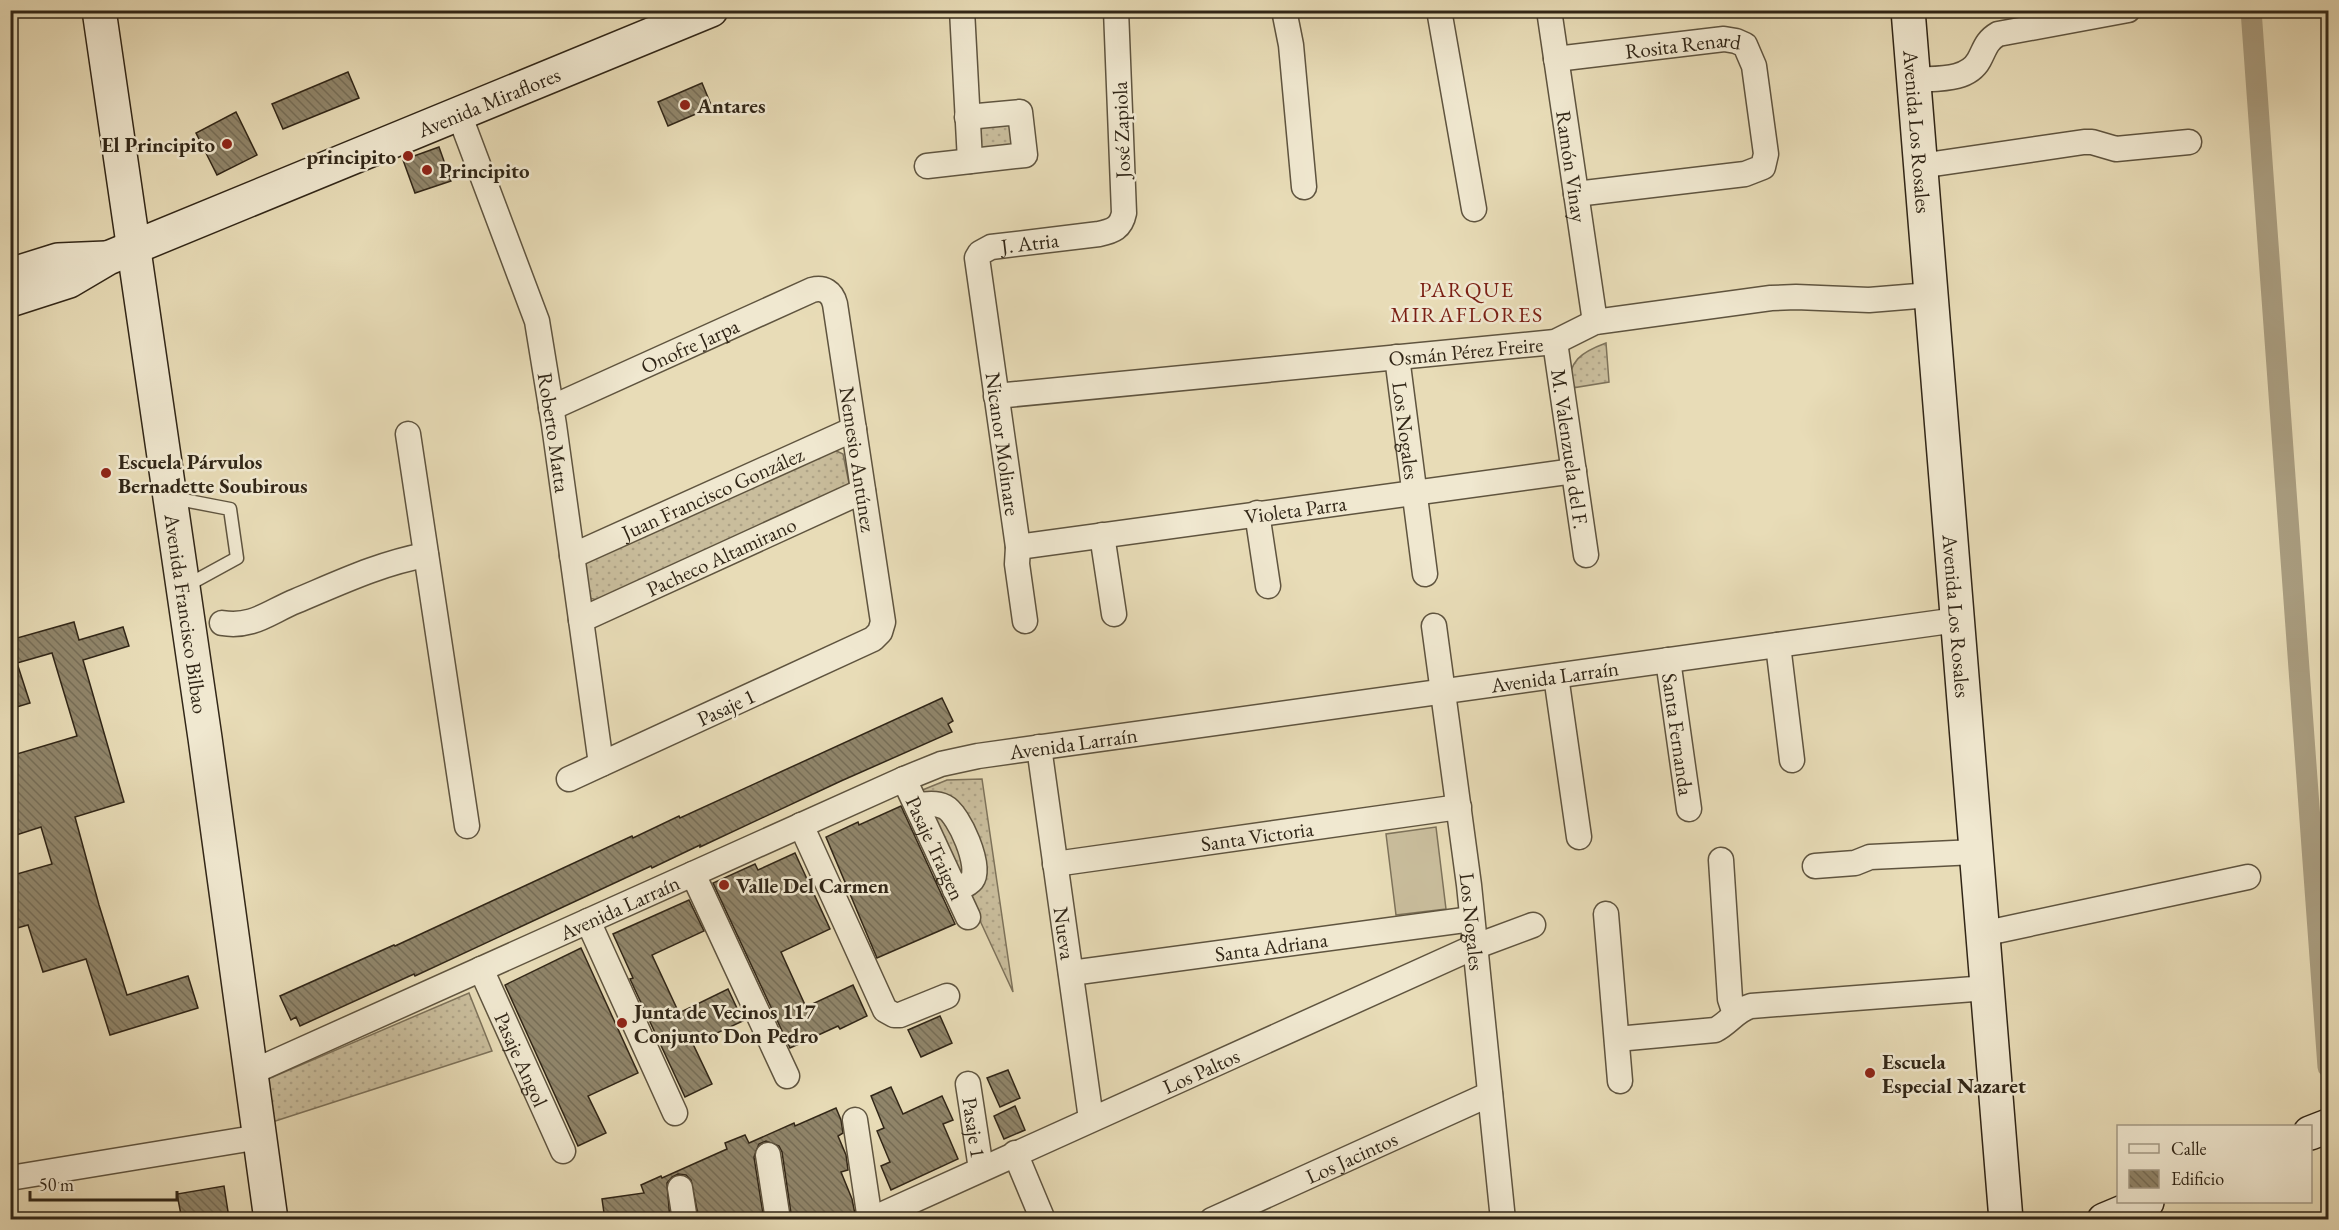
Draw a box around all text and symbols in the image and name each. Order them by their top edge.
street label: Rosita Renard [1623,26,1744,64]
street label: Avenida Los Rosales [1898,48,1938,214]
street label: Avenida Miraflores [412,60,564,143]
street label: José Zapiola [1106,80,1136,181]
place label: Antares [696,92,766,119]
marker: Antares [678,98,692,112]
street label: Ramón Vinay [1550,109,1594,225]
place label: El Principito [101,131,215,158]
marker: El Principito [220,137,234,151]
place label: principito [307,143,396,170]
marker: principito [401,149,415,163]
place label: Principito [439,157,530,184]
marker: Principito [420,163,434,177]
street label: J. Atria [998,225,1061,259]
district label: PARQUE MIRAFLORES [1390,275,1544,329]
street label: Onofre Jarpa [636,311,743,379]
street label: Osmán Pérez Freire [1387,330,1544,372]
street label: M. Valenzuela del F. [1546,367,1596,531]
street label: Roberto Matta [532,370,577,495]
street label: Nicanor Molinare [980,371,1026,517]
street label: Los Nogales [1387,380,1426,481]
street label: Nemesio Antúnez [834,385,883,534]
street label: Juan Francisco González [615,440,808,546]
place label: Escuela Párvulos Bernadette Soubirous [118,448,308,499]
marker: Escuela Párvulos Bernadette Soubirous [99,466,113,480]
street label: Violeta Parra [1243,489,1349,529]
street label: Pacheco Altamirano [642,510,800,602]
street label: Avenida Francisco Bilbao [159,511,215,715]
street label: Avenida Los Rosales [1937,532,1977,699]
street label: Avenida Larraín [1488,654,1620,698]
street label: Santa Fernanda [1656,671,1701,798]
street label: Pasaje 1 [693,682,759,732]
street label: Avenida Larraín [1007,721,1139,765]
street label: Pasaje Traigen [900,791,972,904]
street label: Santa Victoria [1199,814,1316,857]
street label: Avenida Larraín [554,868,684,946]
street label: Los Nogales [1454,871,1491,972]
place label: Valle Del Carmen [736,872,889,899]
marker: Valle Del Carmen [717,878,731,892]
street label: Nueva [1048,905,1082,962]
street label: Santa Adriana [1213,925,1330,967]
place label: Junta de Vecinos 117 Conjunto Don Pedro [632,998,819,1049]
street label: Pasaje Angol [489,1008,555,1111]
marker: Junta de Vecinos 117 Conjunto Don Pedro [615,1016,629,1030]
street label: Los Paltos [1158,1041,1244,1100]
place label: Escuela Especial Nazaret [1882,1048,2026,1099]
marker: Escuela Especial Nazaret [1863,1066,1877,1080]
street label: Pasaje 1 [957,1095,993,1160]
street label: Los Jacintos [1301,1124,1402,1189]
legend [2117,1125,2312,1203]
text: Calle [2171,1137,2207,1160]
scale bar [30,1164,177,1202]
text: Edificio [2171,1167,2224,1190]
text: 50 m [39,1173,74,1196]

